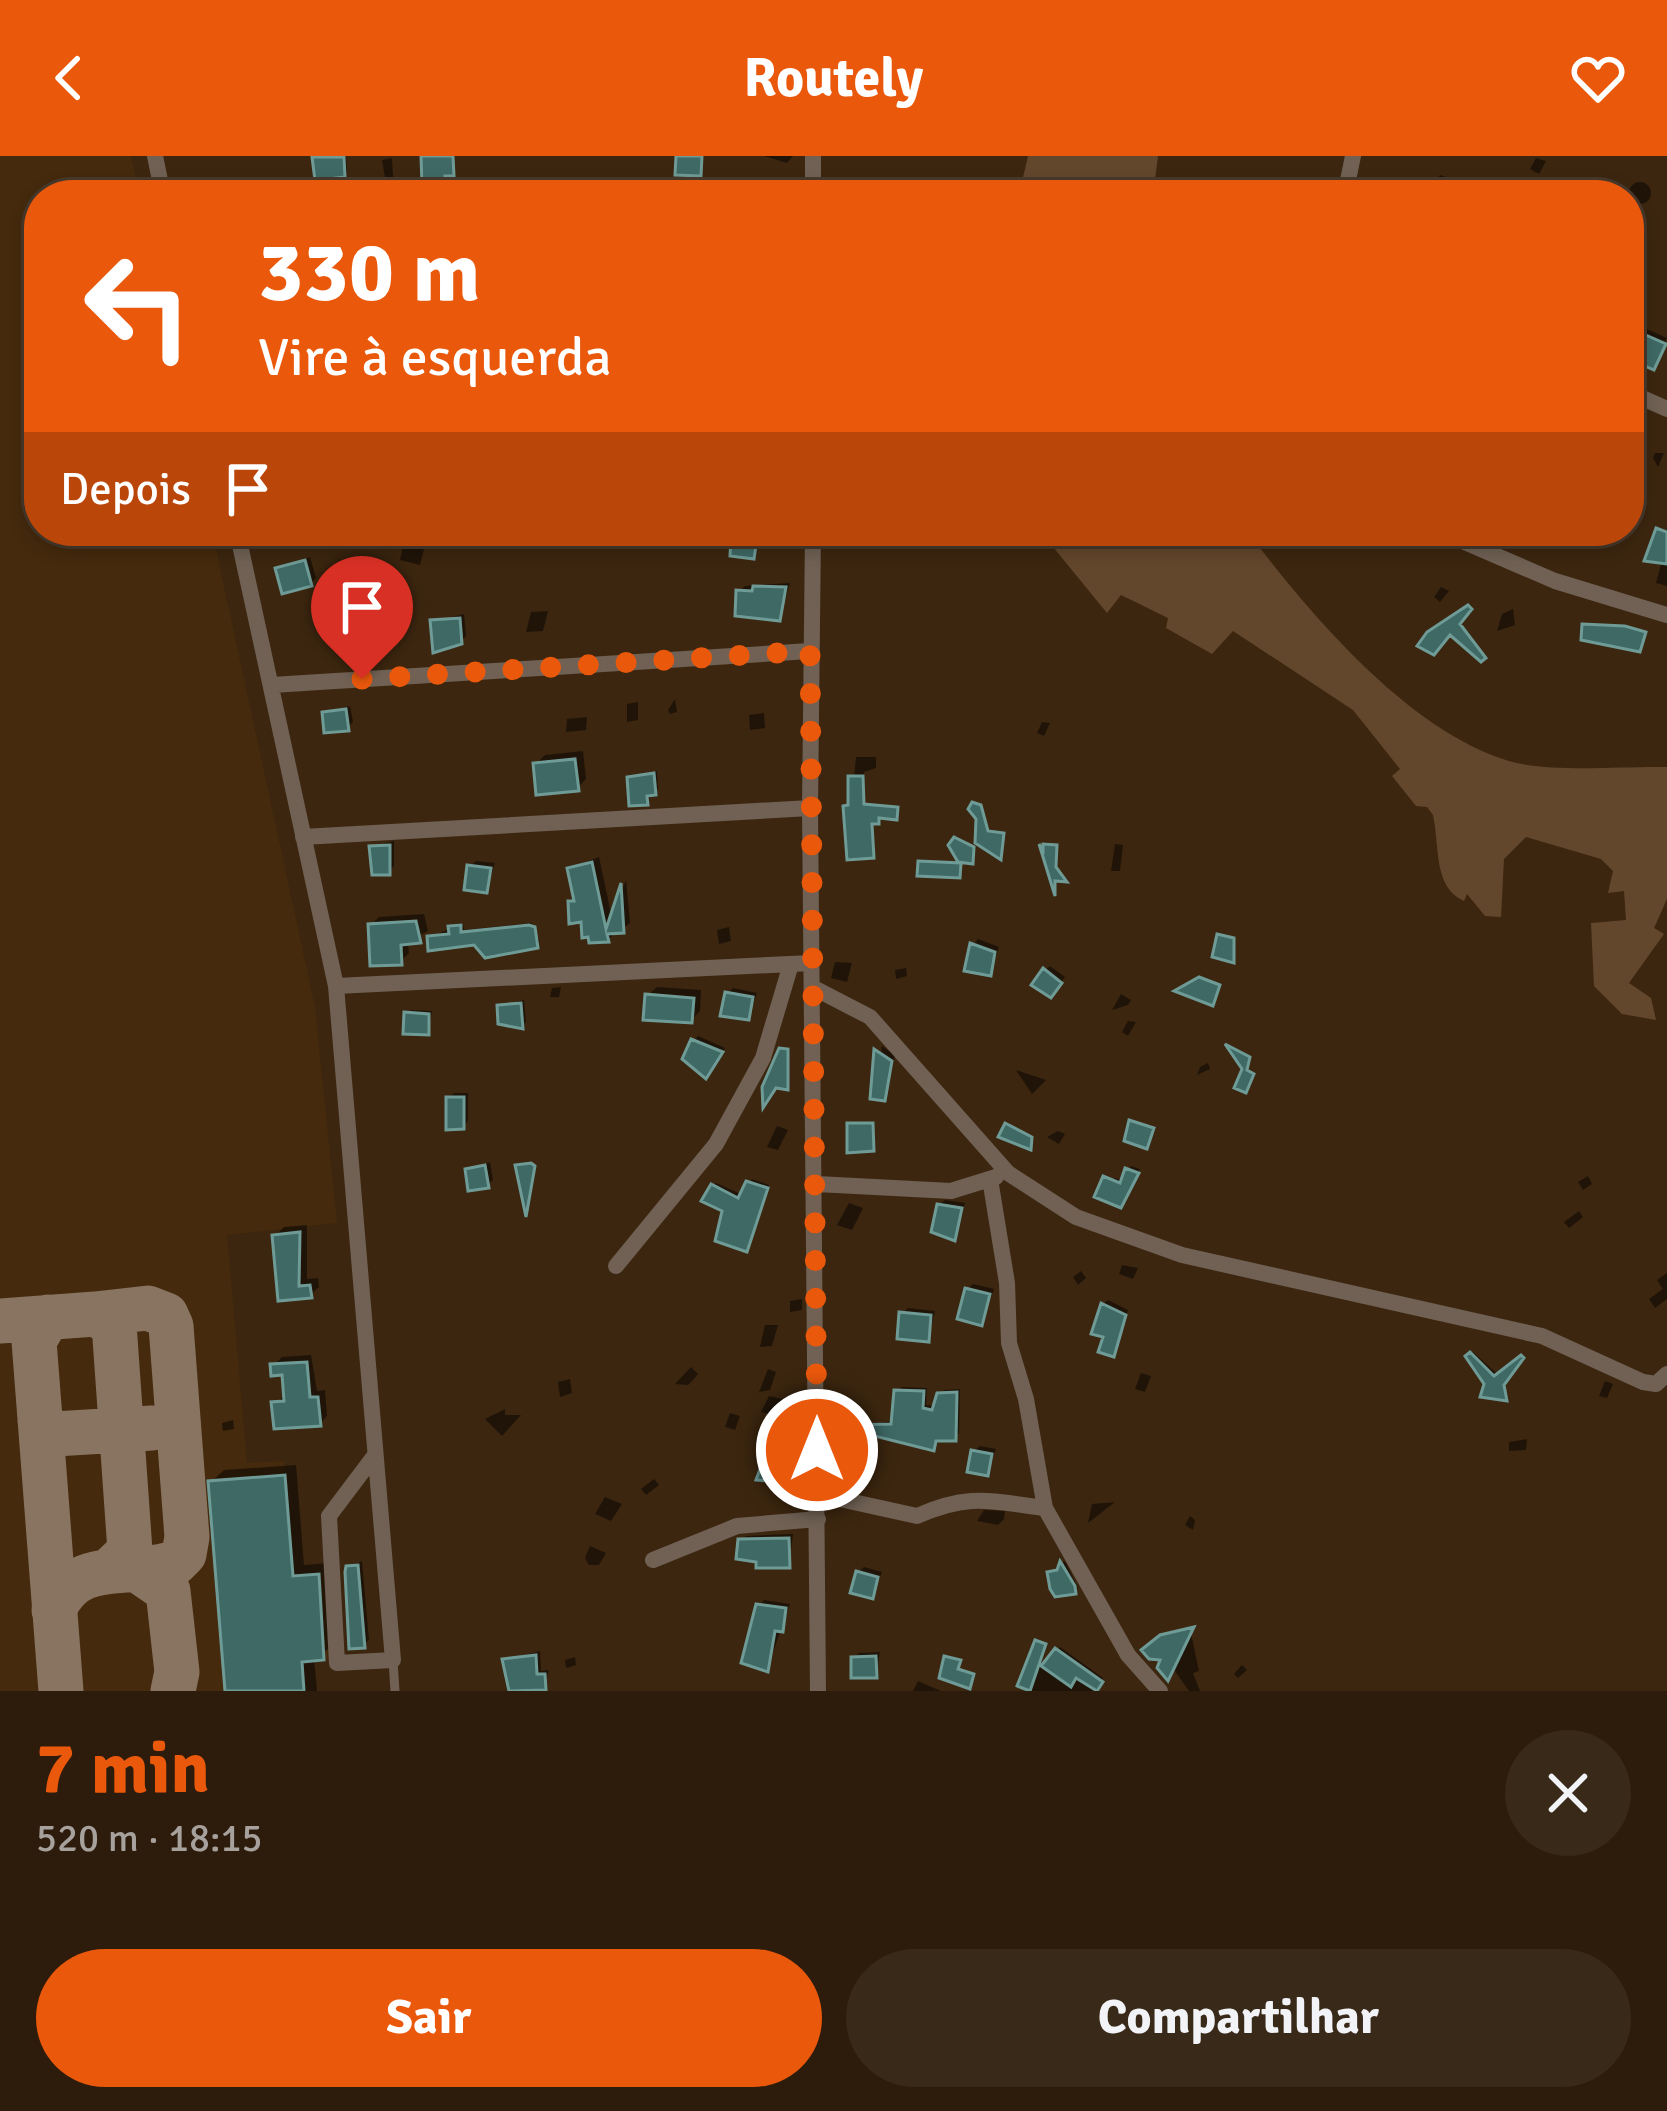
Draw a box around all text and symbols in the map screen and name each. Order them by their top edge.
icon: back [36,45,102,111]
text: Routely [744,45,923,112]
icon: heart [1565,45,1631,111]
text: 330 m [258,221,480,325]
icon: left [60,228,216,384]
text: Vire à esquerda [258,324,612,391]
icon: arrive [215,456,281,522]
text: Depois [60,462,191,517]
pin [311,556,413,679]
icon: arrive [329,574,395,640]
position arrow [754,1387,880,1513]
text: 7 min [36,1724,210,1813]
button: close [1505,1730,1631,1856]
text: 520 m · 18:15 [36,1814,263,1862]
button: Sair [36,1949,822,2087]
button: Compartilhar [846,1949,1631,2087]

